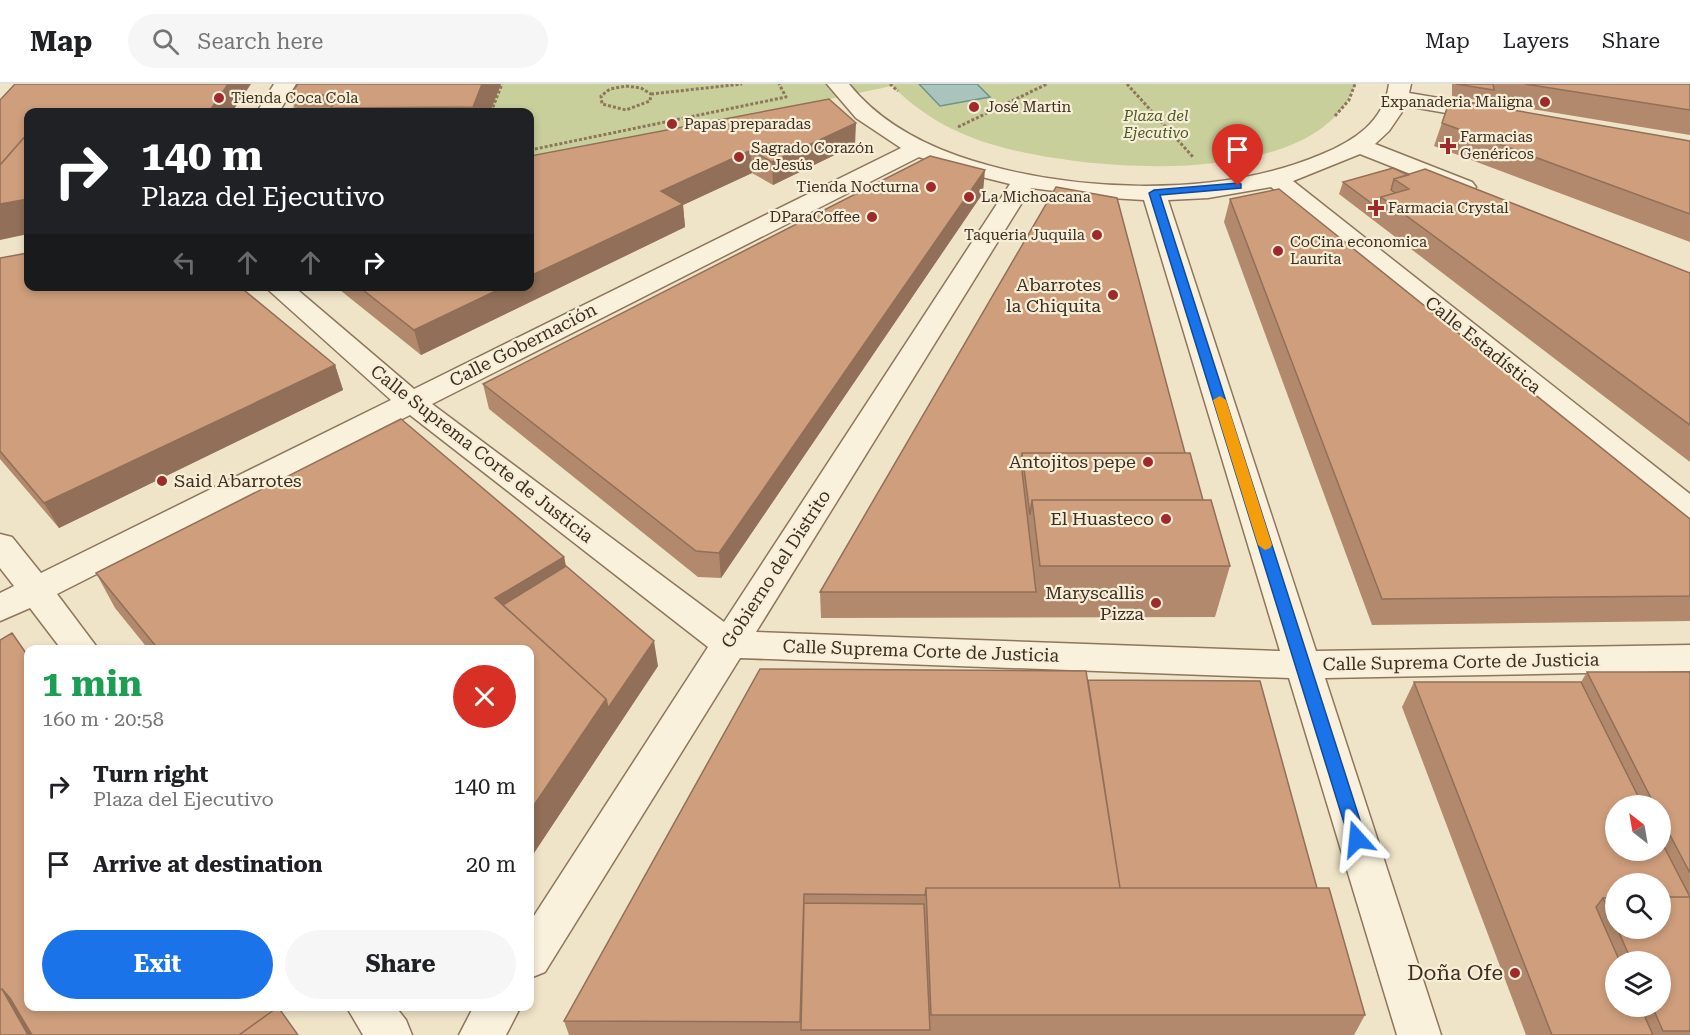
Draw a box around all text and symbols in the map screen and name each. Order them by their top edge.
search box [128,14,548,68]
text: Map [30,25,92,58]
icon: search [149,25,182,58]
text: Search here [197,29,323,54]
text: Map [1425,29,1470,53]
text: Layers [1503,29,1569,53]
text: Share [1602,29,1660,53]
place label: Tienda Coca Cola [231,89,358,107]
marker: Tienda Coca Cola [212,91,226,105]
place label: Expanaderia Maligna [1381,93,1533,111]
marker: Expanaderia Maligna [1538,95,1552,109]
place label: José Martin [986,98,1072,116]
marker: José Martin [967,100,981,114]
park label: Plaza del Ejecutivo [1122,107,1189,142]
place label: Papas preparadas [684,115,811,133]
marker: Papas preparadas [665,117,679,131]
pin [1212,124,1263,186]
place label: Farmacias Genéricos [1460,128,1534,163]
text: 140 m [141,131,263,180]
icon: right [42,132,120,210]
icon: arrive [1221,133,1254,166]
place label: Sagrado Corazón de Jesús [751,139,874,174]
marker: Farmacias Genéricos [1441,139,1455,153]
marker: Sagrado Corazón de Jesús [732,150,746,164]
place label: Tienda Nocturna [796,178,919,196]
marker: Tienda Nocturna [924,180,938,194]
text: Plaza del Ejecutivo [141,181,385,213]
place label: La Michoacana [981,188,1091,206]
marker: La Michoacana [962,190,976,204]
place label: Farmacia Crystal [1388,199,1509,217]
marker: Farmacia Crystal [1369,201,1383,215]
place label: DParaCoffee [770,208,860,226]
marker: DParaCoffee [865,210,879,224]
place label: Taqueria Juquila [964,226,1085,244]
marker: Taqueria Juquila [1090,228,1104,242]
place label: CoCina economica Laurita [1290,233,1427,268]
marker: CoCina economica Laurita [1271,244,1285,258]
icon: left [168,246,201,279]
icon: ahead [231,246,264,279]
icon: ahead [294,246,327,279]
icon: right [357,246,390,279]
place label: Abarrotes la Chiquita [1006,274,1101,316]
marker: Abarrotes la Chiquita [1106,288,1120,302]
street label: Calle Estadística [1421,291,1546,398]
street label: Calle Gobernación [446,298,600,391]
street label: Calle Suprema Corte de Justicia [367,360,598,547]
place label: Antojitos pepe [1009,451,1136,472]
marker: Antojitos pepe [1141,455,1155,469]
place label: Said Abarrotes [174,470,302,491]
marker: Said Abarrotes [155,474,169,488]
street label: Gobierno del Distrito [717,486,835,652]
place label: El Huasteco [1050,508,1154,529]
marker: El Huasteco [1159,512,1173,526]
place label: Maryscallis Pizza [1045,582,1144,624]
marker: Maryscallis Pizza [1149,596,1163,610]
street label: Calle Suprema Corte de Justicia [782,635,1060,666]
street label: Calle Suprema Corte de Justicia [1323,649,1600,674]
text: 1 min [42,663,142,705]
button: close [453,665,516,728]
text: 160 m · 20:58 [42,707,164,731]
text: Turn right [93,762,208,787]
icon: right [42,770,75,803]
text: 140 m [453,774,516,799]
text: Plaza del Ejecutivo [93,787,274,811]
north arrow [1605,795,1671,861]
map controls [1605,795,1671,1017]
position arrow [1325,807,1389,871]
icon: arrive [42,848,75,881]
text: Arrive at destination [93,852,322,877]
text: 20 m [466,852,516,877]
button: search [1605,873,1671,939]
button: Exit [42,930,273,999]
button: Share [285,930,516,999]
button: layers [1605,951,1671,1017]
place label: Doña Ofe [1407,961,1503,985]
marker: Doña Ofe [1508,966,1522,980]

